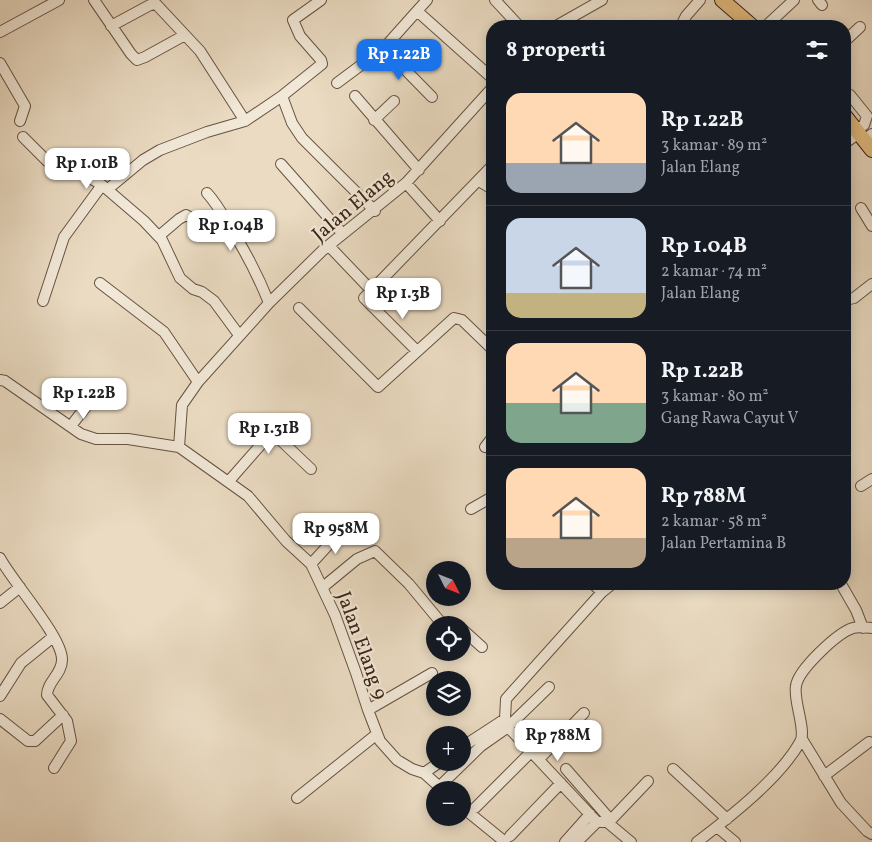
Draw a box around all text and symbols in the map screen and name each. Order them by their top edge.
text: 8 properti [506,36,606,65]
icon: filters [803,36,831,64]
pin: Rp 1.22B [347,38,451,81]
text: Rp 1.22B [368,44,430,66]
text: Rp 1.22B [661,106,744,135]
icon: home [546,113,606,173]
text: 3 kamar · 89 m² [661,135,767,157]
pin: Rp 1.01B [35,148,139,190]
text: Rp 1.01B [56,153,118,175]
text: Jalan Elang [661,157,740,179]
street label: Jalan Elang [307,164,400,249]
pin: Rp 1.04B [179,210,283,252]
text: Rp 1.04B [198,215,264,237]
text: Rp 1.04B [661,232,747,261]
icon: home [546,238,606,298]
text: 2 kamar · 74 m² [661,261,767,283]
pin: Rp 1.3B [357,278,449,320]
text: Rp 1.3B [376,283,430,305]
text: Jalan Elang [661,283,740,305]
text: Rp 1.22B [661,357,744,386]
icon: home [546,363,606,423]
pin: Rp 1.22B [32,378,136,420]
text: Rp 1.22B [53,383,115,405]
text: 3 kamar · 80 m² [661,386,769,408]
text: Gang Rawa Cayut V [661,408,799,430]
pin: Rp 1.31B [217,412,321,455]
text: Rp 1.31B [239,418,299,440]
text: Rp 788M [661,482,746,511]
icon: home [546,488,606,548]
text: 2 kamar · 58 m² [661,511,767,533]
pin: Rp 958M [290,512,382,555]
text: Rp 958M [303,518,369,540]
text: Jalan Pertamina B [661,533,786,555]
north arrow [426,561,471,606]
map controls [426,561,471,826]
street label: Jalan Elang 9 [329,588,394,704]
button: locate [426,616,471,661]
button: layers [426,671,471,716]
pin: Rp 788M [512,720,604,762]
text: Rp 788M [526,725,590,747]
button: + [426,726,471,771]
button: − [426,781,471,826]

